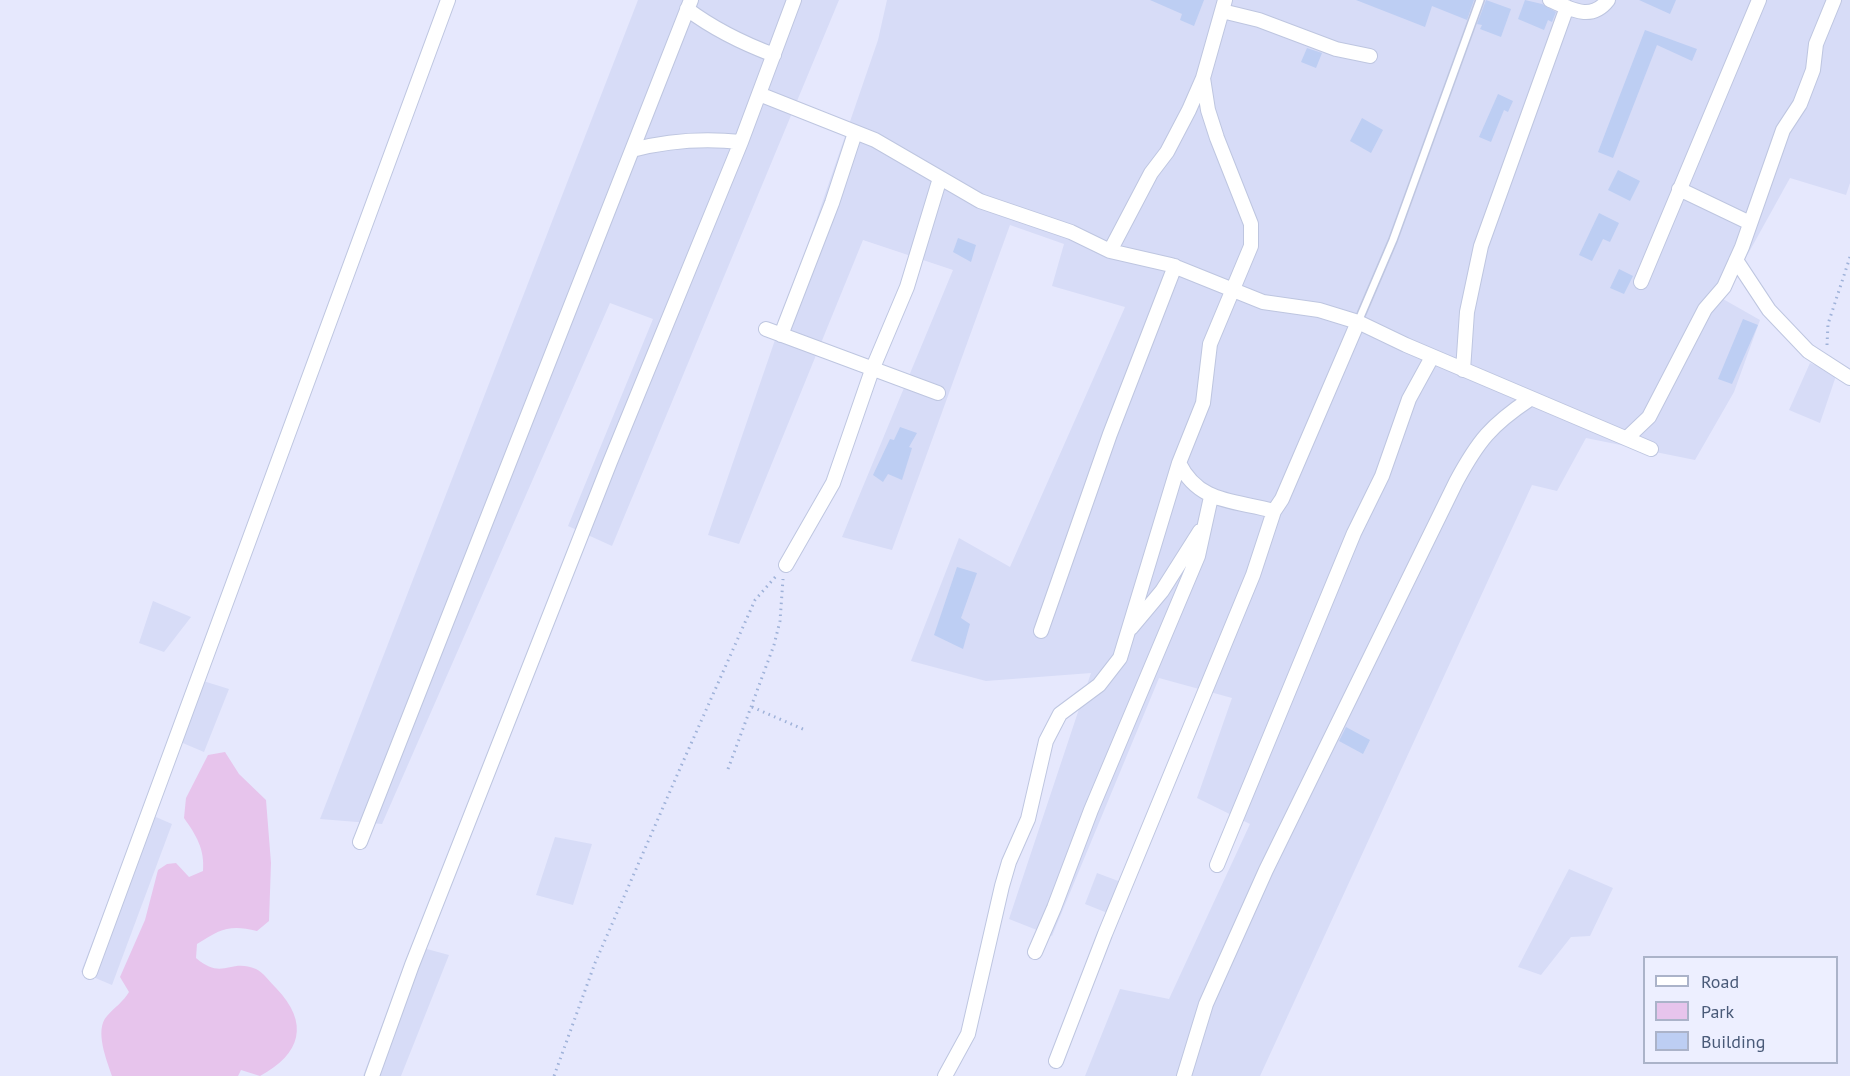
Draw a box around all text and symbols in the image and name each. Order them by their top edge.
legend [1643,956,1838,1064]
text: Road [1701,970,1739,993]
text: Park [1701,1000,1734,1023]
text: Building [1701,1030,1765,1053]

